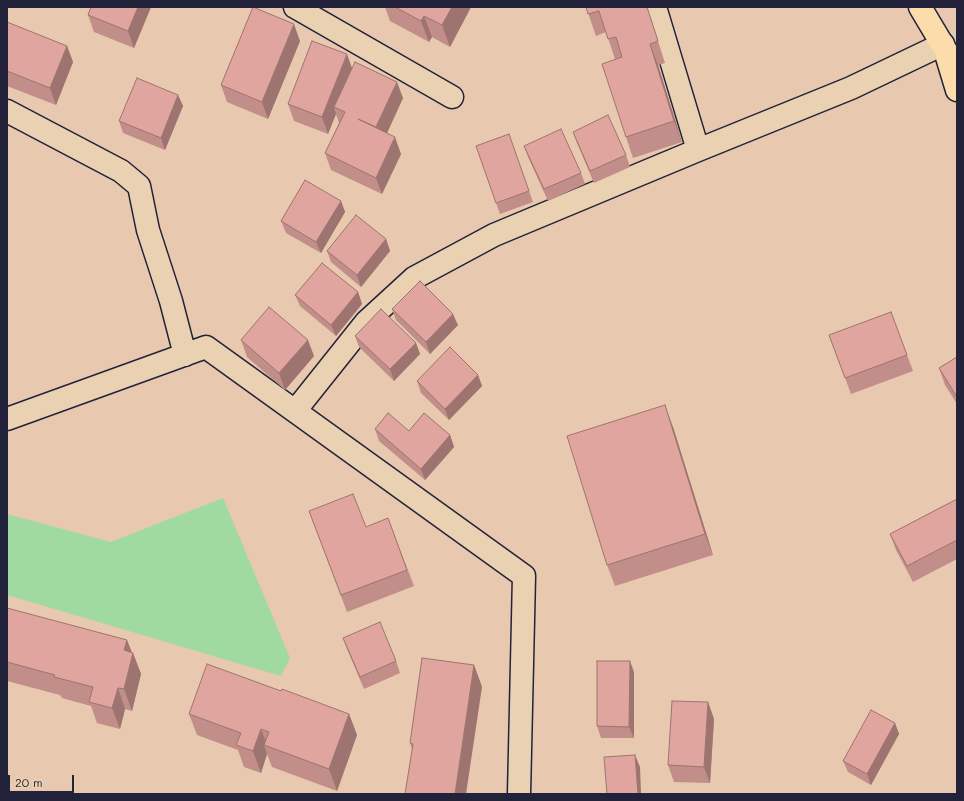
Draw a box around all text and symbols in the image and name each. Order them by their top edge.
scale bar [10,767,76,793]
text: 20 m [15,774,43,790]

